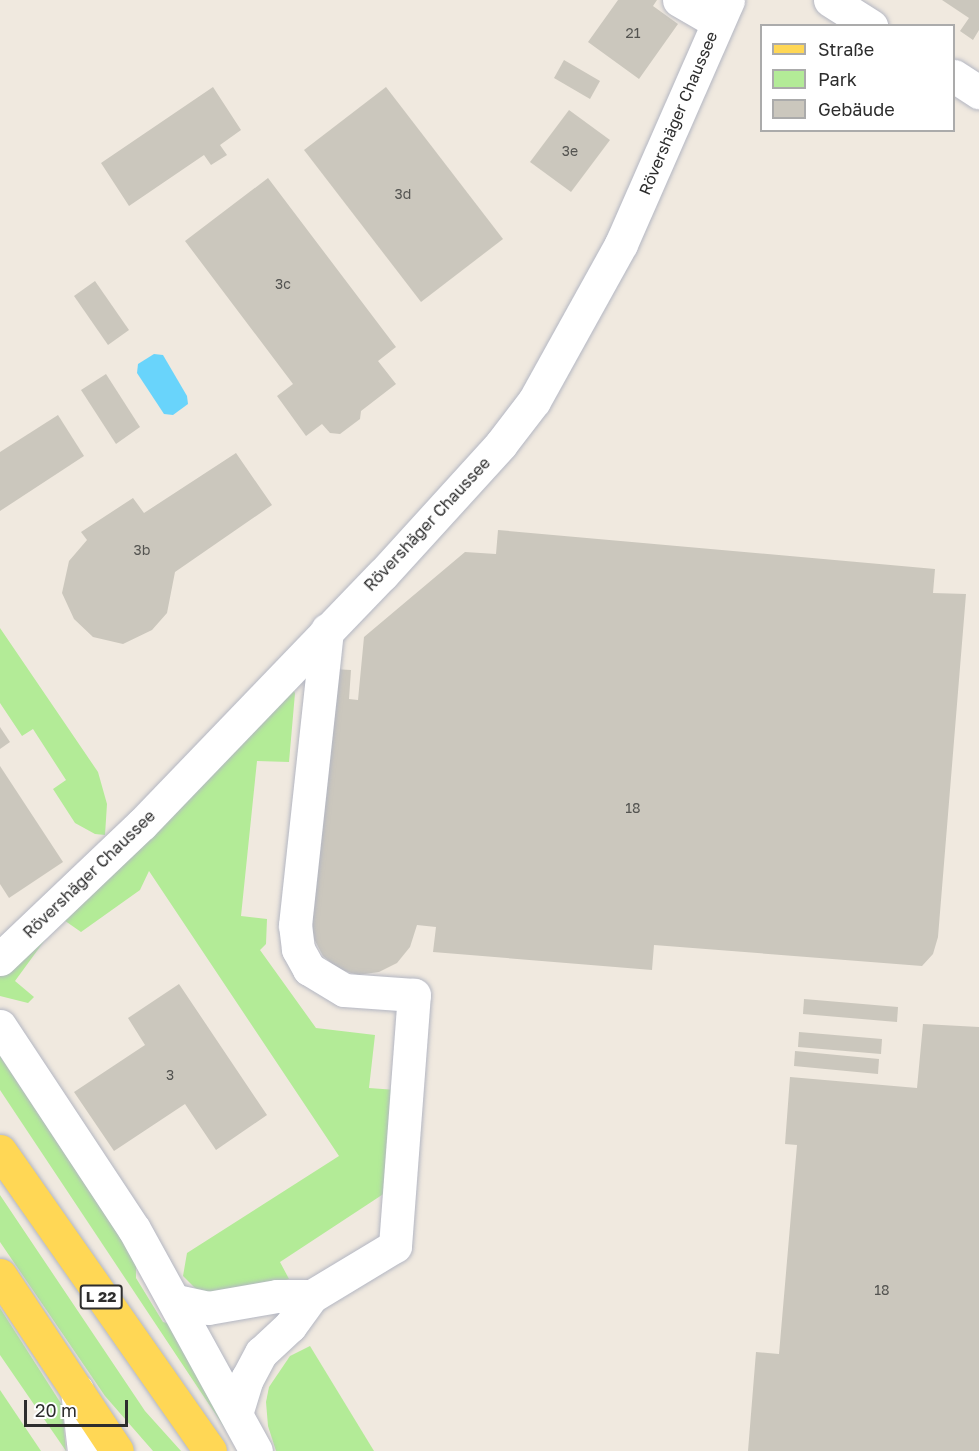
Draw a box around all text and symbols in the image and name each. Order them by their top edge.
legend [760,24,955,132]
house number: 21 [626,25,640,41]
street label: Rövershäger Chaussee [635,28,721,198]
text: Straße [818,38,874,60]
text: Park [818,68,857,90]
text: Gebäude [818,98,895,120]
house number: 3e [562,143,578,159]
house number: 3d [395,186,411,202]
house number: 3c [275,276,291,292]
street label: Rövershäger Chaussee [360,453,494,595]
house number: 3b [134,542,150,558]
house number: 18 [625,800,641,816]
street label: Rövershäger Chaussee [19,806,159,942]
house number: 3 [166,1067,174,1083]
house number: 18 [874,1282,890,1298]
road number: L 22 [78,1285,124,1309]
scale bar [27,1388,130,1426]
text: 20 m [35,1399,77,1421]

